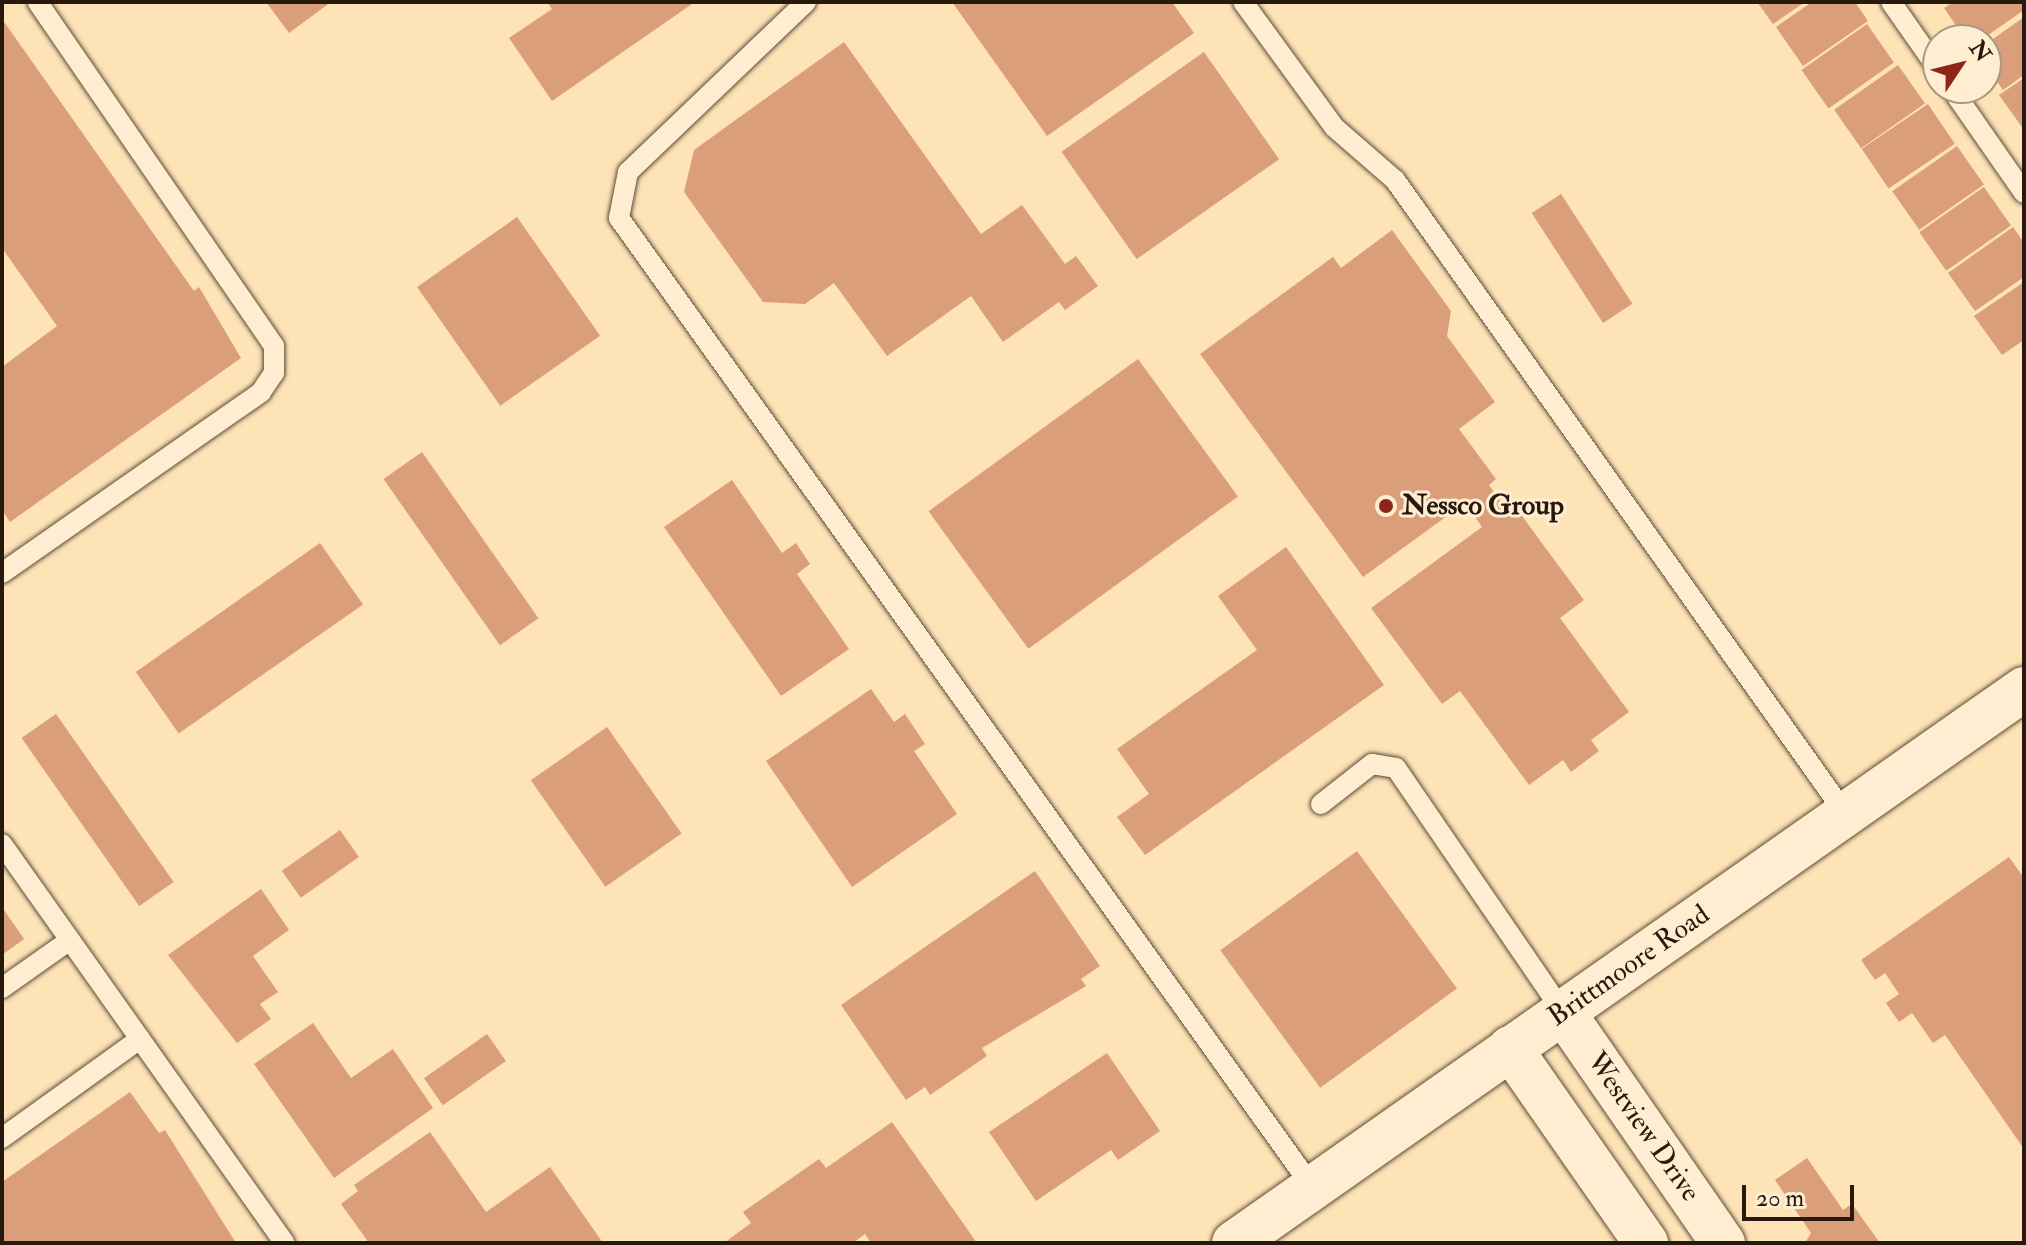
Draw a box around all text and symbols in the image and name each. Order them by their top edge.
north arrow [1922,24,2002,104]
text: N [1963,35,1997,67]
place label: Nessco Group [1402,489,1564,523]
marker: Nessco Group [1377,497,1395,515]
street label: Brittmoore Road [1542,898,1716,1034]
street label: Westview Drive [1579,1046,1707,1208]
scale bar [1746,1169,1858,1219]
text: 20 m [1756,1183,1804,1214]

